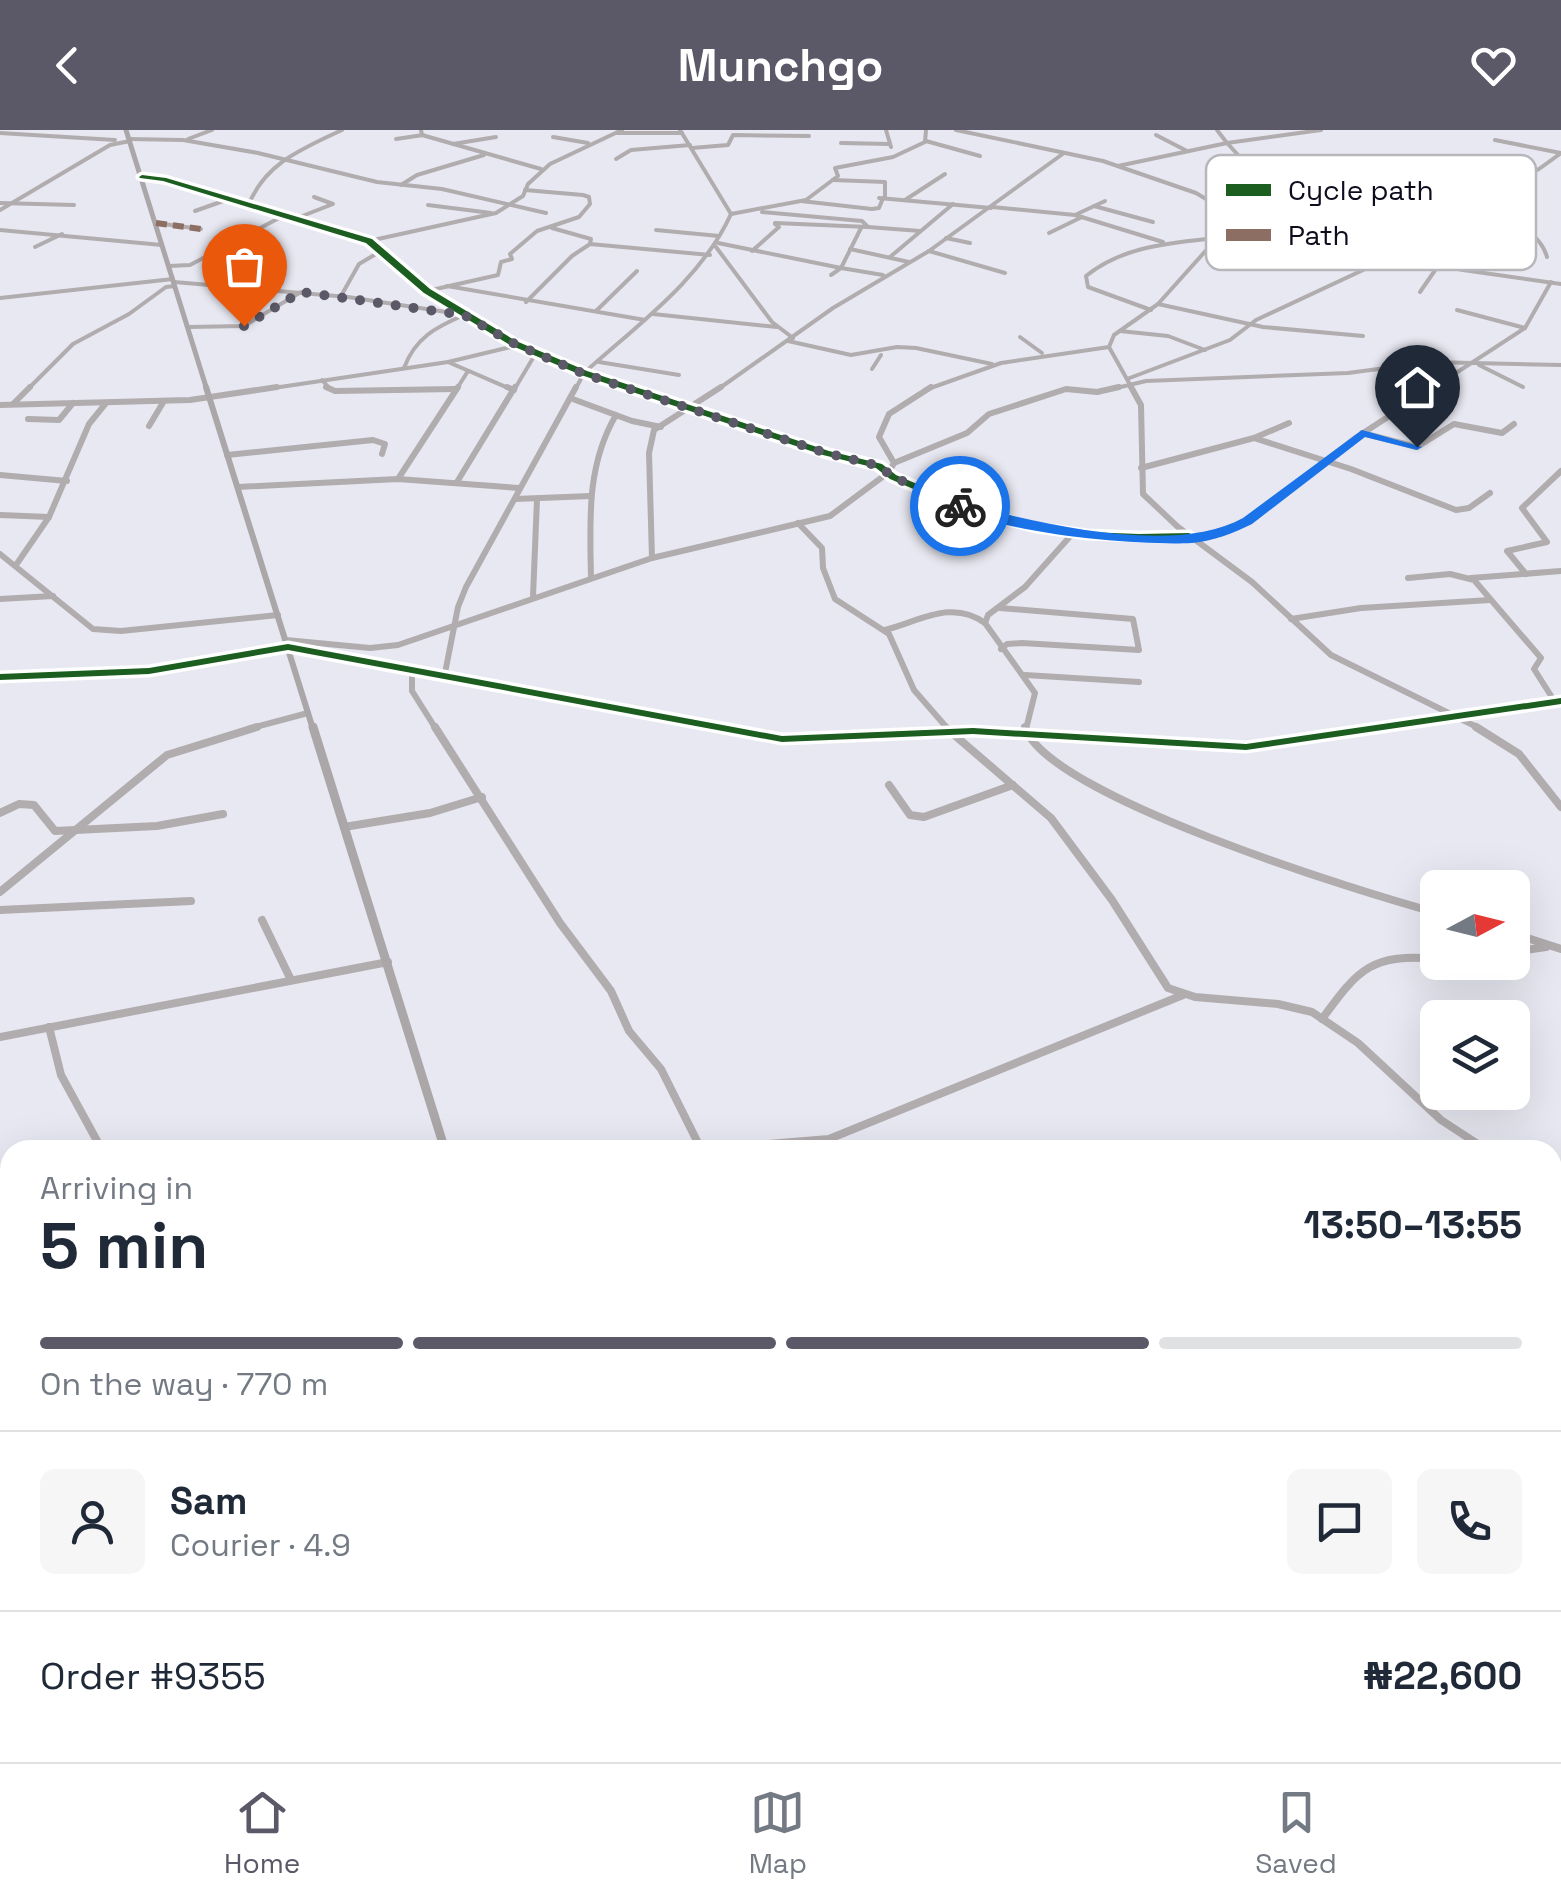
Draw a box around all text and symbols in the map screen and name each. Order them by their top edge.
text: Munchgo [678,37,883,94]
icon: back [40,38,95,93]
icon: heart [1466,38,1521,93]
legend [1206,155,1536,270]
text: Cycle path [1288,172,1434,208]
text: Path [1288,217,1350,253]
pin [202,224,287,327]
icon: bag [217,239,272,294]
pin [1375,345,1460,448]
icon: home [1390,360,1445,415]
courier [910,456,1010,556]
icon: bike [933,479,988,534]
north arrow [1420,870,1530,980]
map controls [1420,870,1530,1110]
button: layers [1420,1000,1530,1110]
text: Arriving in [40,1168,193,1208]
text: 13:50–13:55 [1304,1201,1522,1249]
text: 5 min [40,1204,208,1287]
text: On the way · 770 m [40,1364,328,1404]
button: person [40,1469,145,1574]
button: chat [1287,1469,1392,1574]
button: phone [1417,1469,1522,1574]
text: Sam [170,1477,247,1525]
text: Courier · 4.9 [170,1525,351,1565]
text: Order #9355 [40,1652,266,1700]
text: ₦22,600 [1363,1652,1522,1700]
tab: Home [224,1785,300,1881]
tab: Map [749,1785,807,1881]
tab: Saved [1255,1785,1337,1881]

